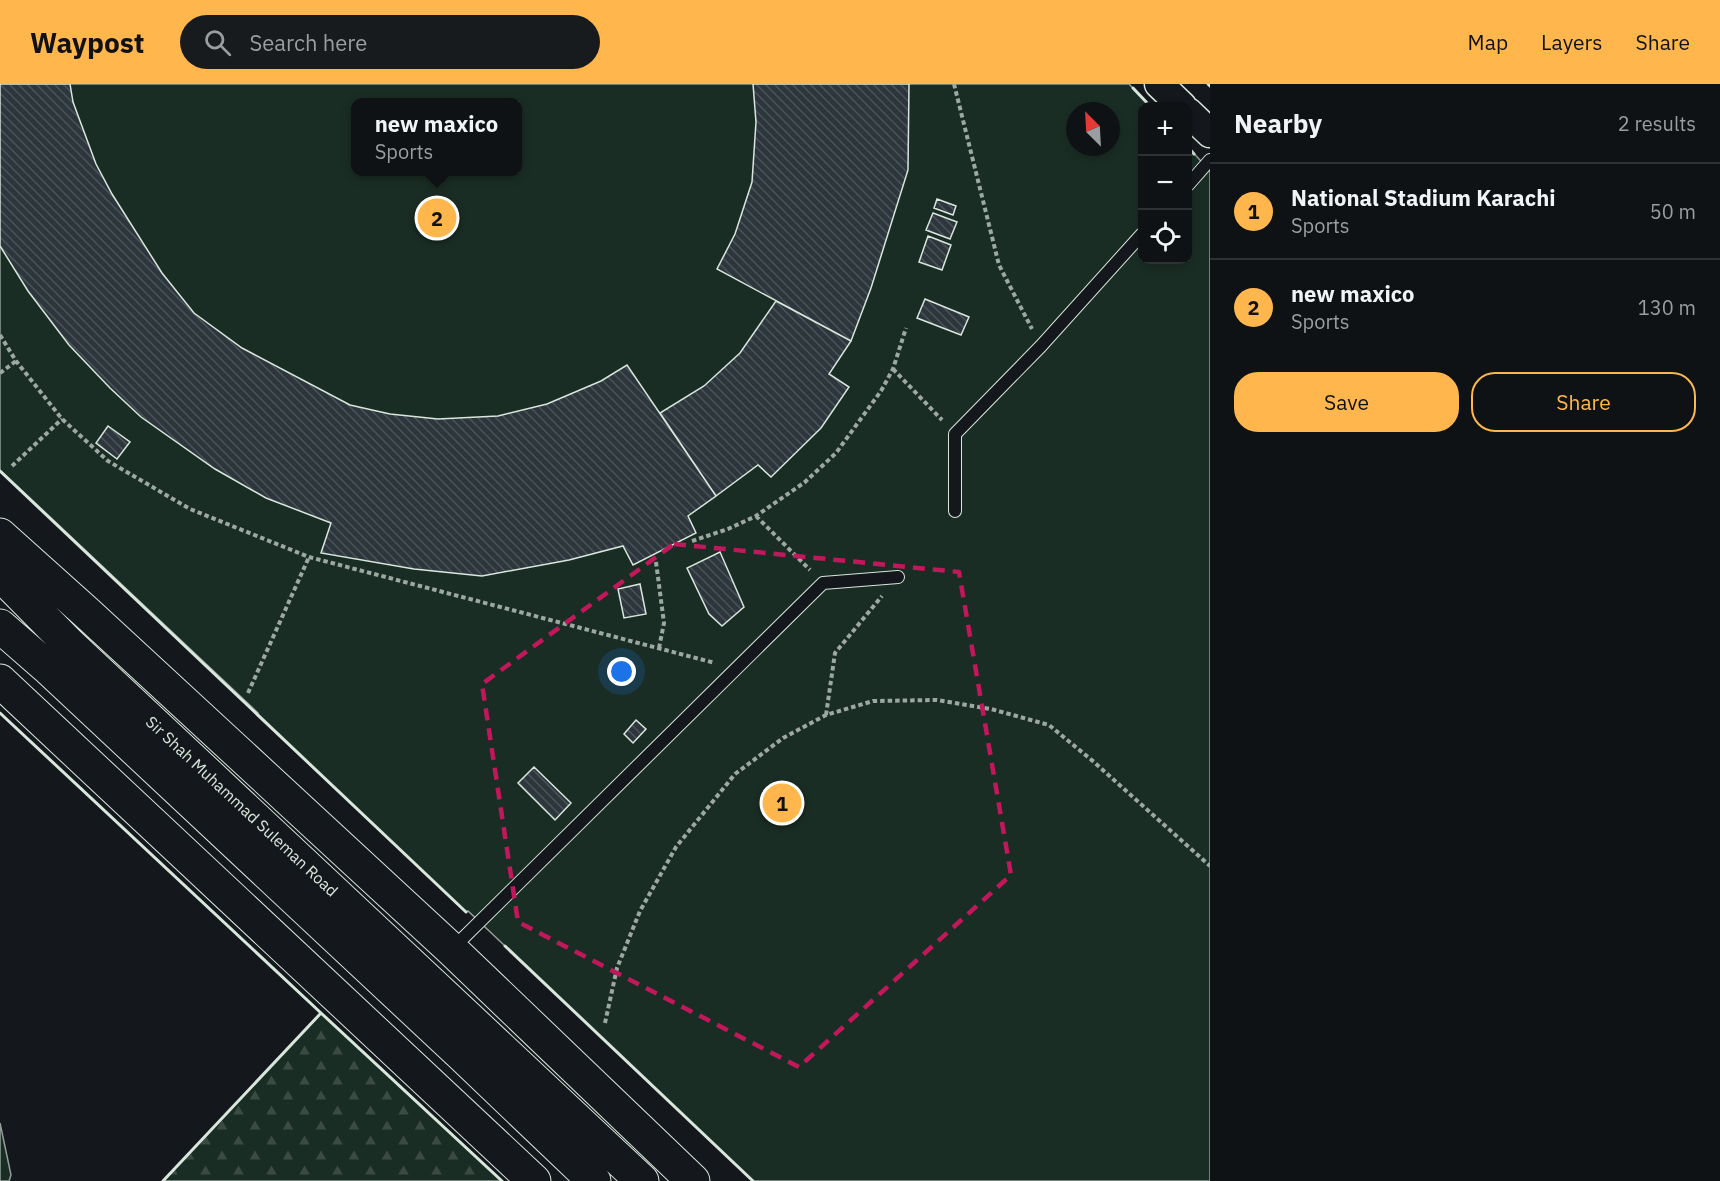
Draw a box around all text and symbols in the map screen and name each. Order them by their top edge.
search box [180,15,600,69]
text: Waypost [30,24,144,61]
icon: search [201,26,234,59]
text: Search here [249,28,367,57]
text: Map [1468,28,1508,56]
text: Layers [1541,28,1603,56]
text: Share [1636,28,1690,56]
popup [351,98,522,176]
north arrow [1066,102,1120,156]
map controls [1138,102,1192,264]
button: + [1138,102,1192,156]
text: Nearby [1234,106,1322,140]
text: new maxico [375,109,498,138]
text: 2 results [1618,110,1696,137]
text: Sports [375,138,433,165]
button: − [1138,156,1192,210]
text: National Stadium Karachi [1291,183,1556,212]
pin: 2 [418,196,456,240]
text: 1 [1248,198,1260,225]
text: 50 m [1650,198,1696,225]
button: locate [1138,210,1192,264]
text: Sports [1291,212,1350,239]
text: new maxico [1291,279,1415,308]
text: 2 [1248,294,1260,321]
text: 130 m [1638,294,1696,321]
text: Sports [1291,308,1350,335]
button: Save [1234,372,1459,432]
button: Share [1471,372,1696,432]
your location [607,657,636,686]
street label: Sir Shah Muhammad Suleman Road [142,712,342,900]
pin: 1 [762,780,802,826]

